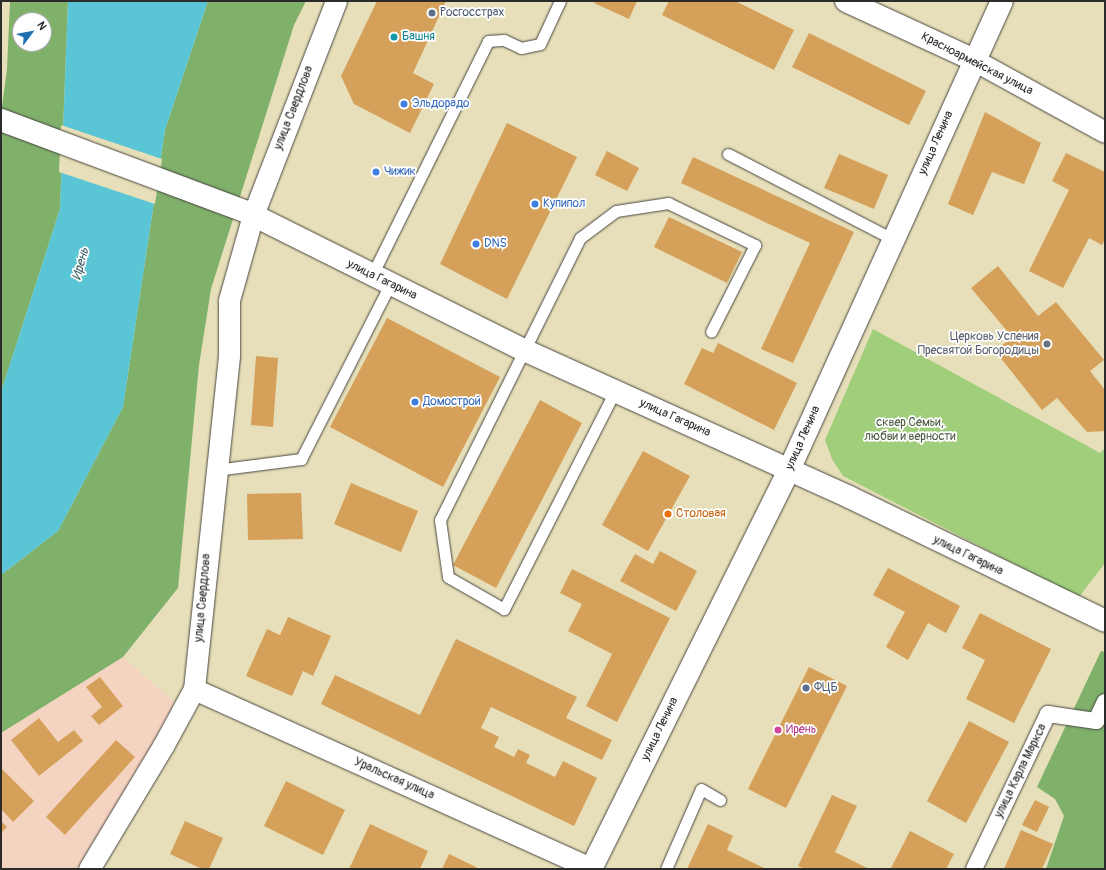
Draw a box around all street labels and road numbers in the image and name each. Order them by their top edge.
street label: Красноармейская улица [919,30,1035,98]
street label: улица Свердлова [271,64,317,152]
street label: улица Ленина [915,109,957,177]
street label: улица Гагарина [345,257,419,303]
street label: улица Гагарина [637,396,713,440]
street label: улица Ленина [782,404,824,472]
street label: улица Гагарина [931,533,1005,579]
street label: улица Свердлова [192,553,214,643]
street label: улица Ленина [639,695,681,763]
street label: улица Карла Маркса [992,722,1050,820]
street label: Уральская улица [352,755,436,803]

